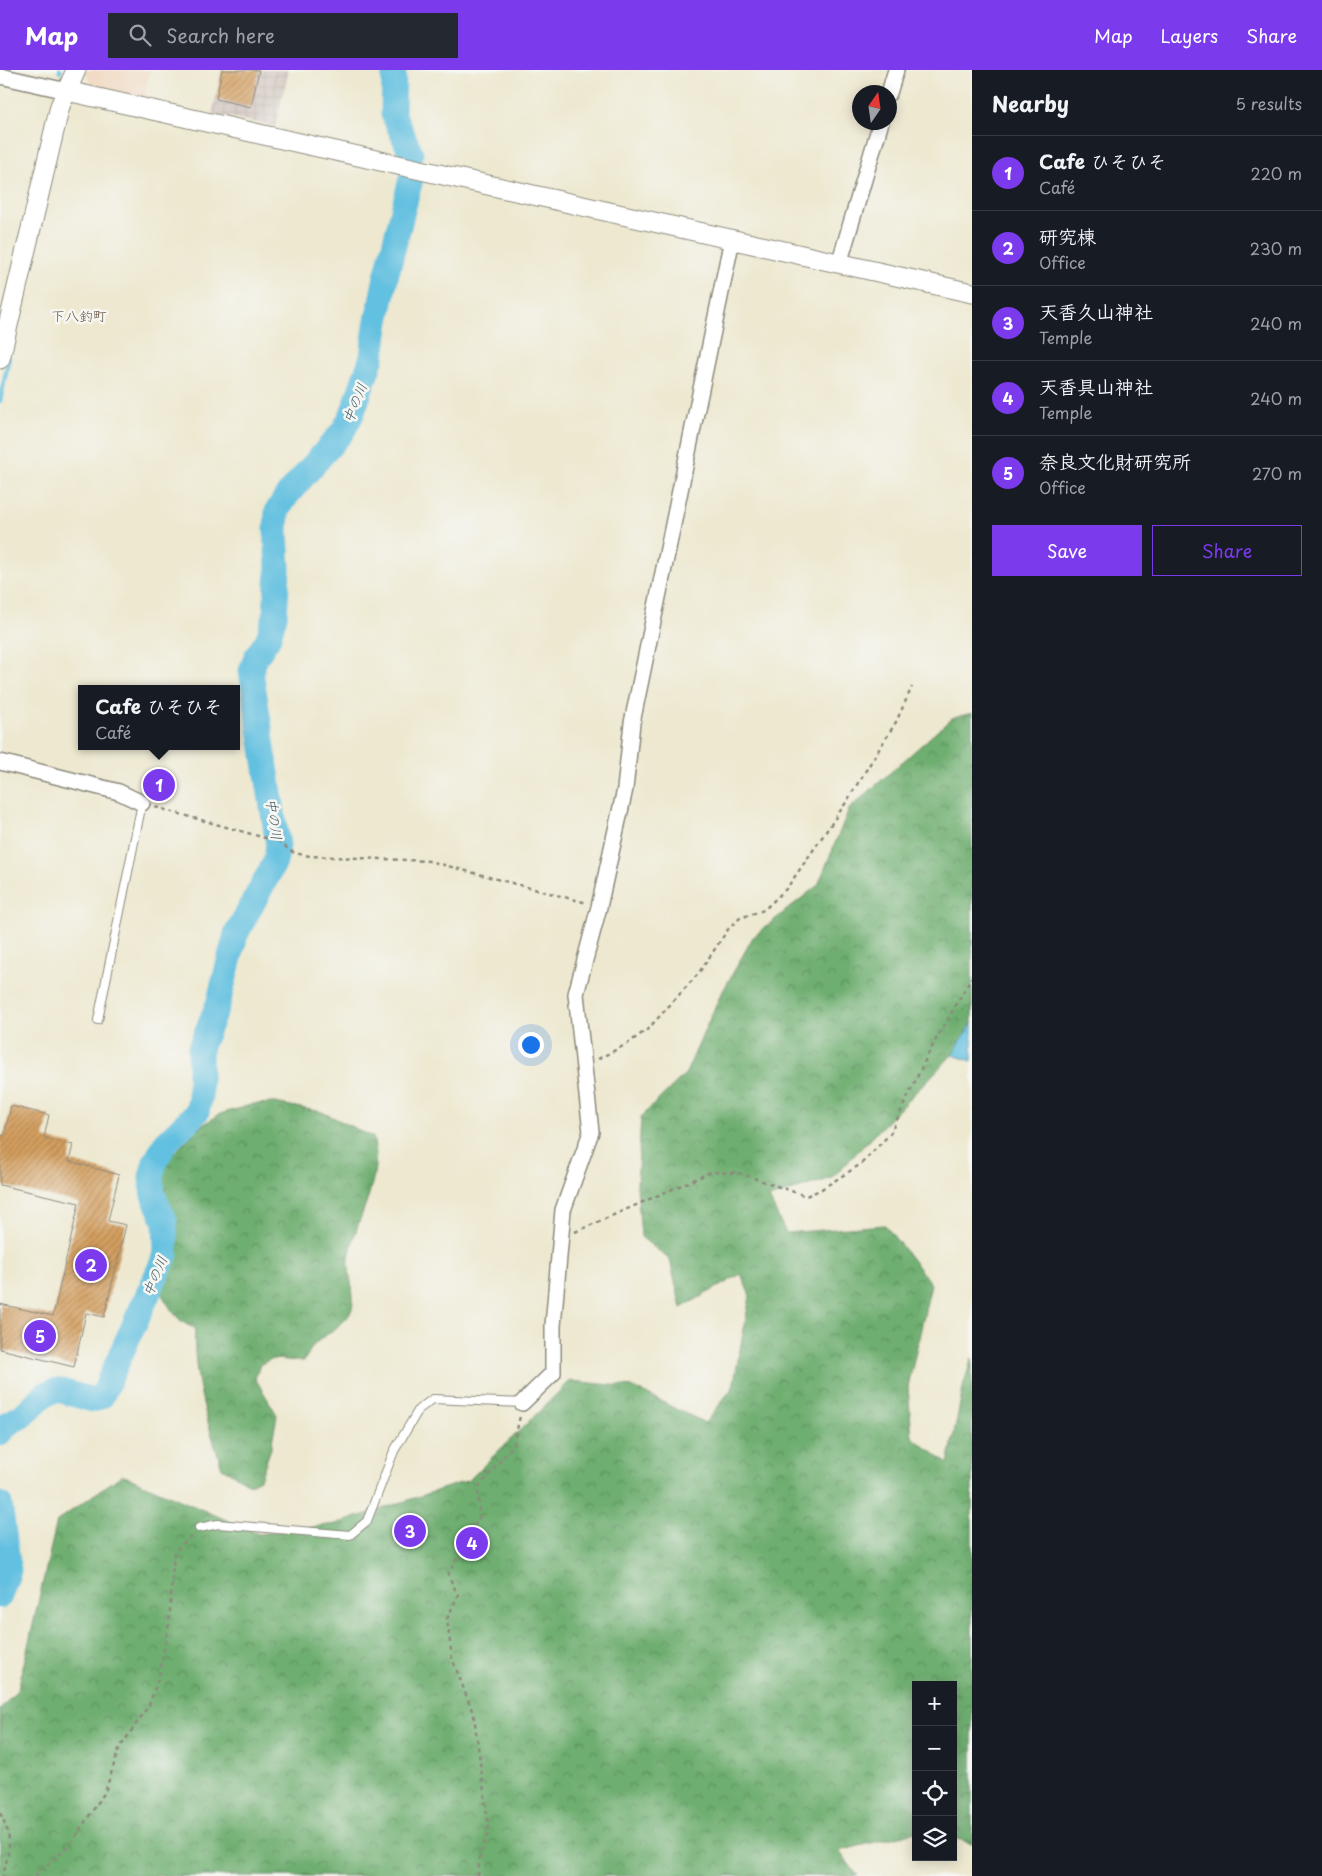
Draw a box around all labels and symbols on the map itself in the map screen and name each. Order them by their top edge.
north arrow [852,85,897,130]
district label: 下八釣町 [51,305,107,326]
water label: 中の川 [337,379,372,426]
pin: 1 [143,766,175,804]
water label: 中の川 [261,797,288,841]
your location [518,1032,544,1058]
pin: 2 [75,1246,107,1284]
water label: 中の川 [137,1252,172,1299]
pin: 5 [24,1317,56,1355]
pin: 3 [394,1512,426,1550]
pin: 4 [456,1524,488,1562]

